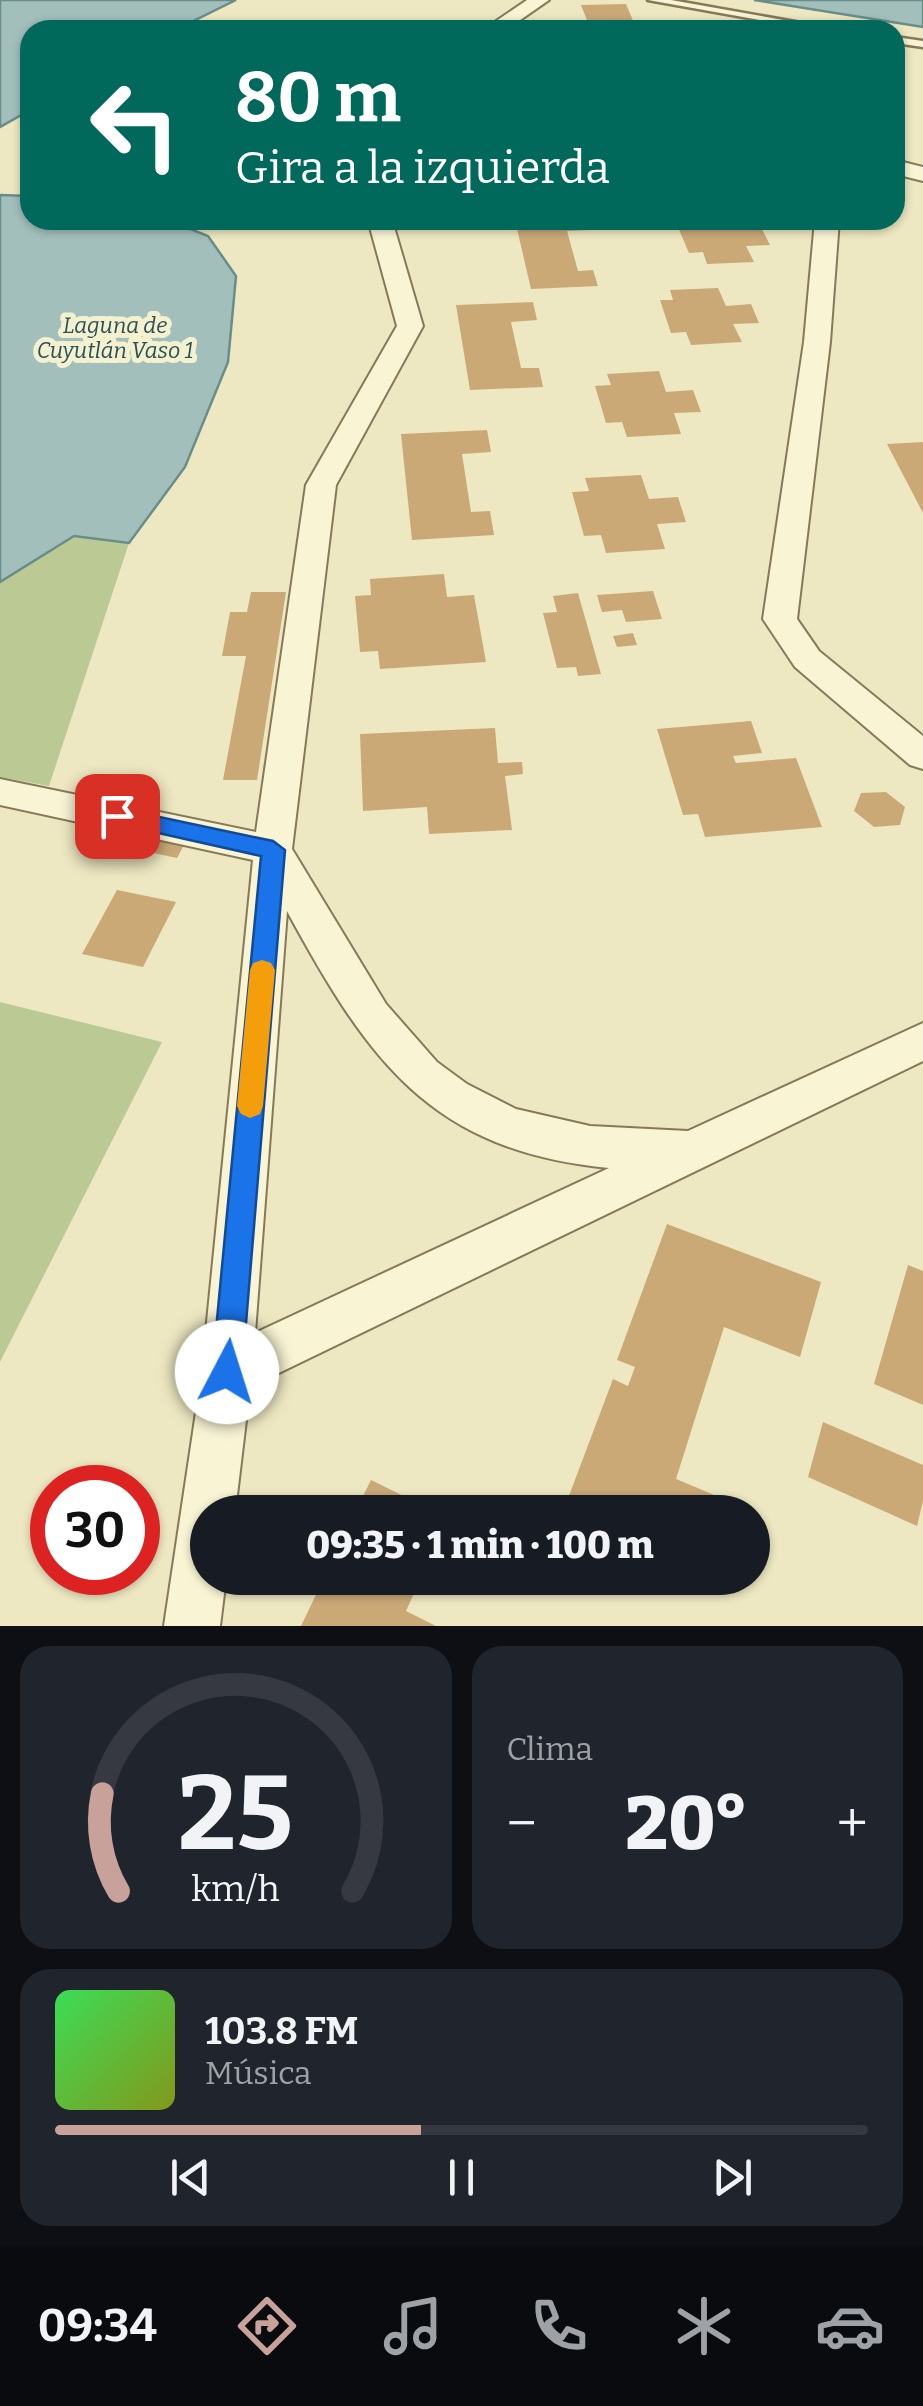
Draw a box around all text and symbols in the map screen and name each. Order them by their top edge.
text: 80 m [235,56,401,140]
icon: left [70,60,200,190]
text: Gira a la izquierda [235,141,610,195]
water label: Laguna de Cuyutlán Vaso 1 [37,312,193,364]
pin [75,774,160,859]
icon: arrive [90,789,145,844]
position arrow [175,1320,279,1424]
speed limit sign: 30 [30,1465,160,1595]
text: 09:35 · 1 min · 100 m [306,1522,654,1568]
text: Clima [507,1730,593,1768]
text: 25 [178,1752,293,1877]
text: 20° [625,1779,748,1869]
text: − [507,1791,537,1857]
text: + [837,1791,868,1857]
text: km/h [192,1868,280,1910]
text: 103.8 FM [205,2008,358,2054]
text: Música [205,2054,312,2092]
icon: previous [163,2150,218,2205]
icon: pause [434,2150,489,2205]
icon: next [705,2150,760,2205]
icon: directions [232,2291,302,2361]
icon: music [378,2291,448,2361]
icon: phone [524,2291,594,2361]
icon: climate [669,2291,739,2361]
icon: car [815,2291,885,2361]
text: 09:34 [38,2299,157,2353]

